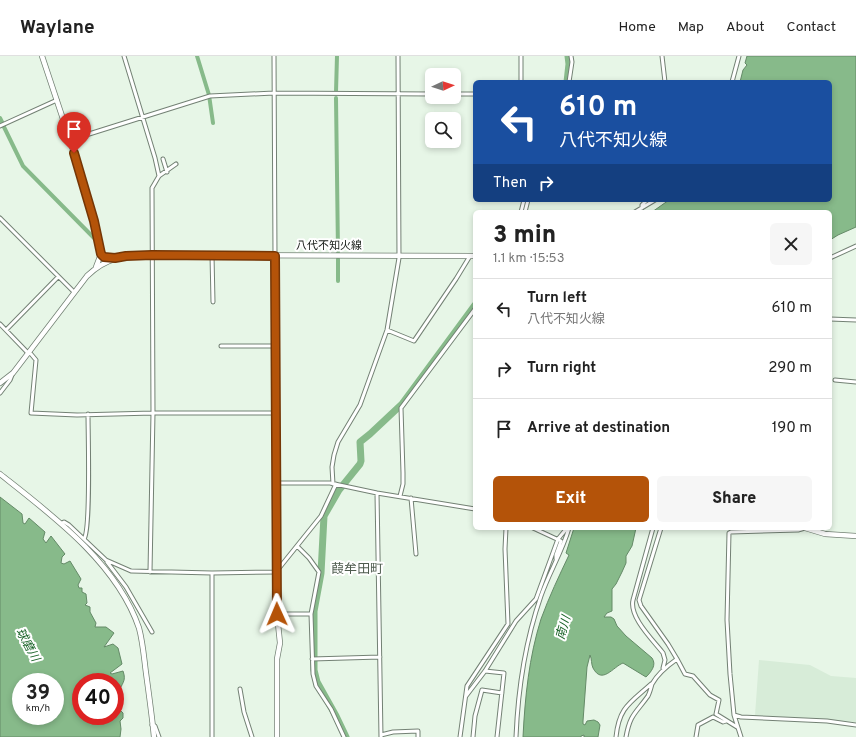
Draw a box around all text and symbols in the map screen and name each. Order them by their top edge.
text: Waylane [20,16,95,40]
text: Home [619,19,656,36]
text: Map [678,19,704,36]
text: About [726,19,765,36]
text: Contact [787,19,836,36]
north arrow [425,68,461,104]
map controls [425,68,461,148]
text: 610 m [559,90,637,126]
icon: left [493,96,545,148]
pin [57,112,91,153]
button: search [425,112,461,148]
icon: arrive [63,118,85,140]
text: 八代不知火線 [559,130,667,153]
icon: right [535,172,557,194]
text: Then [493,174,527,193]
text: 3 min [493,221,556,251]
button: close [770,223,812,265]
street label: 八代不知火線 [296,239,362,253]
text: 1.1 km · 15:53 [493,251,564,267]
text: Turn left [527,289,587,308]
icon: left [493,298,515,320]
text: 610 m [772,299,812,318]
text: 八代不知火線 [527,312,605,328]
icon: right [493,358,515,380]
text: Turn right [527,359,596,378]
text: 290 m [768,359,812,378]
icon: arrive [493,418,515,440]
text: Arrive at destination [527,419,670,438]
text: 190 m [772,419,812,438]
button: Exit [493,476,649,522]
button: Share [657,476,812,522]
district label: 葭牟田町 [331,562,383,578]
position arrow [256,593,298,635]
water label: 南川 [553,612,576,642]
water label: 球磨川 [11,625,44,666]
speed limit sign: 40 [72,673,124,725]
text: 39 [26,681,50,707]
text: km/h [26,702,50,715]

